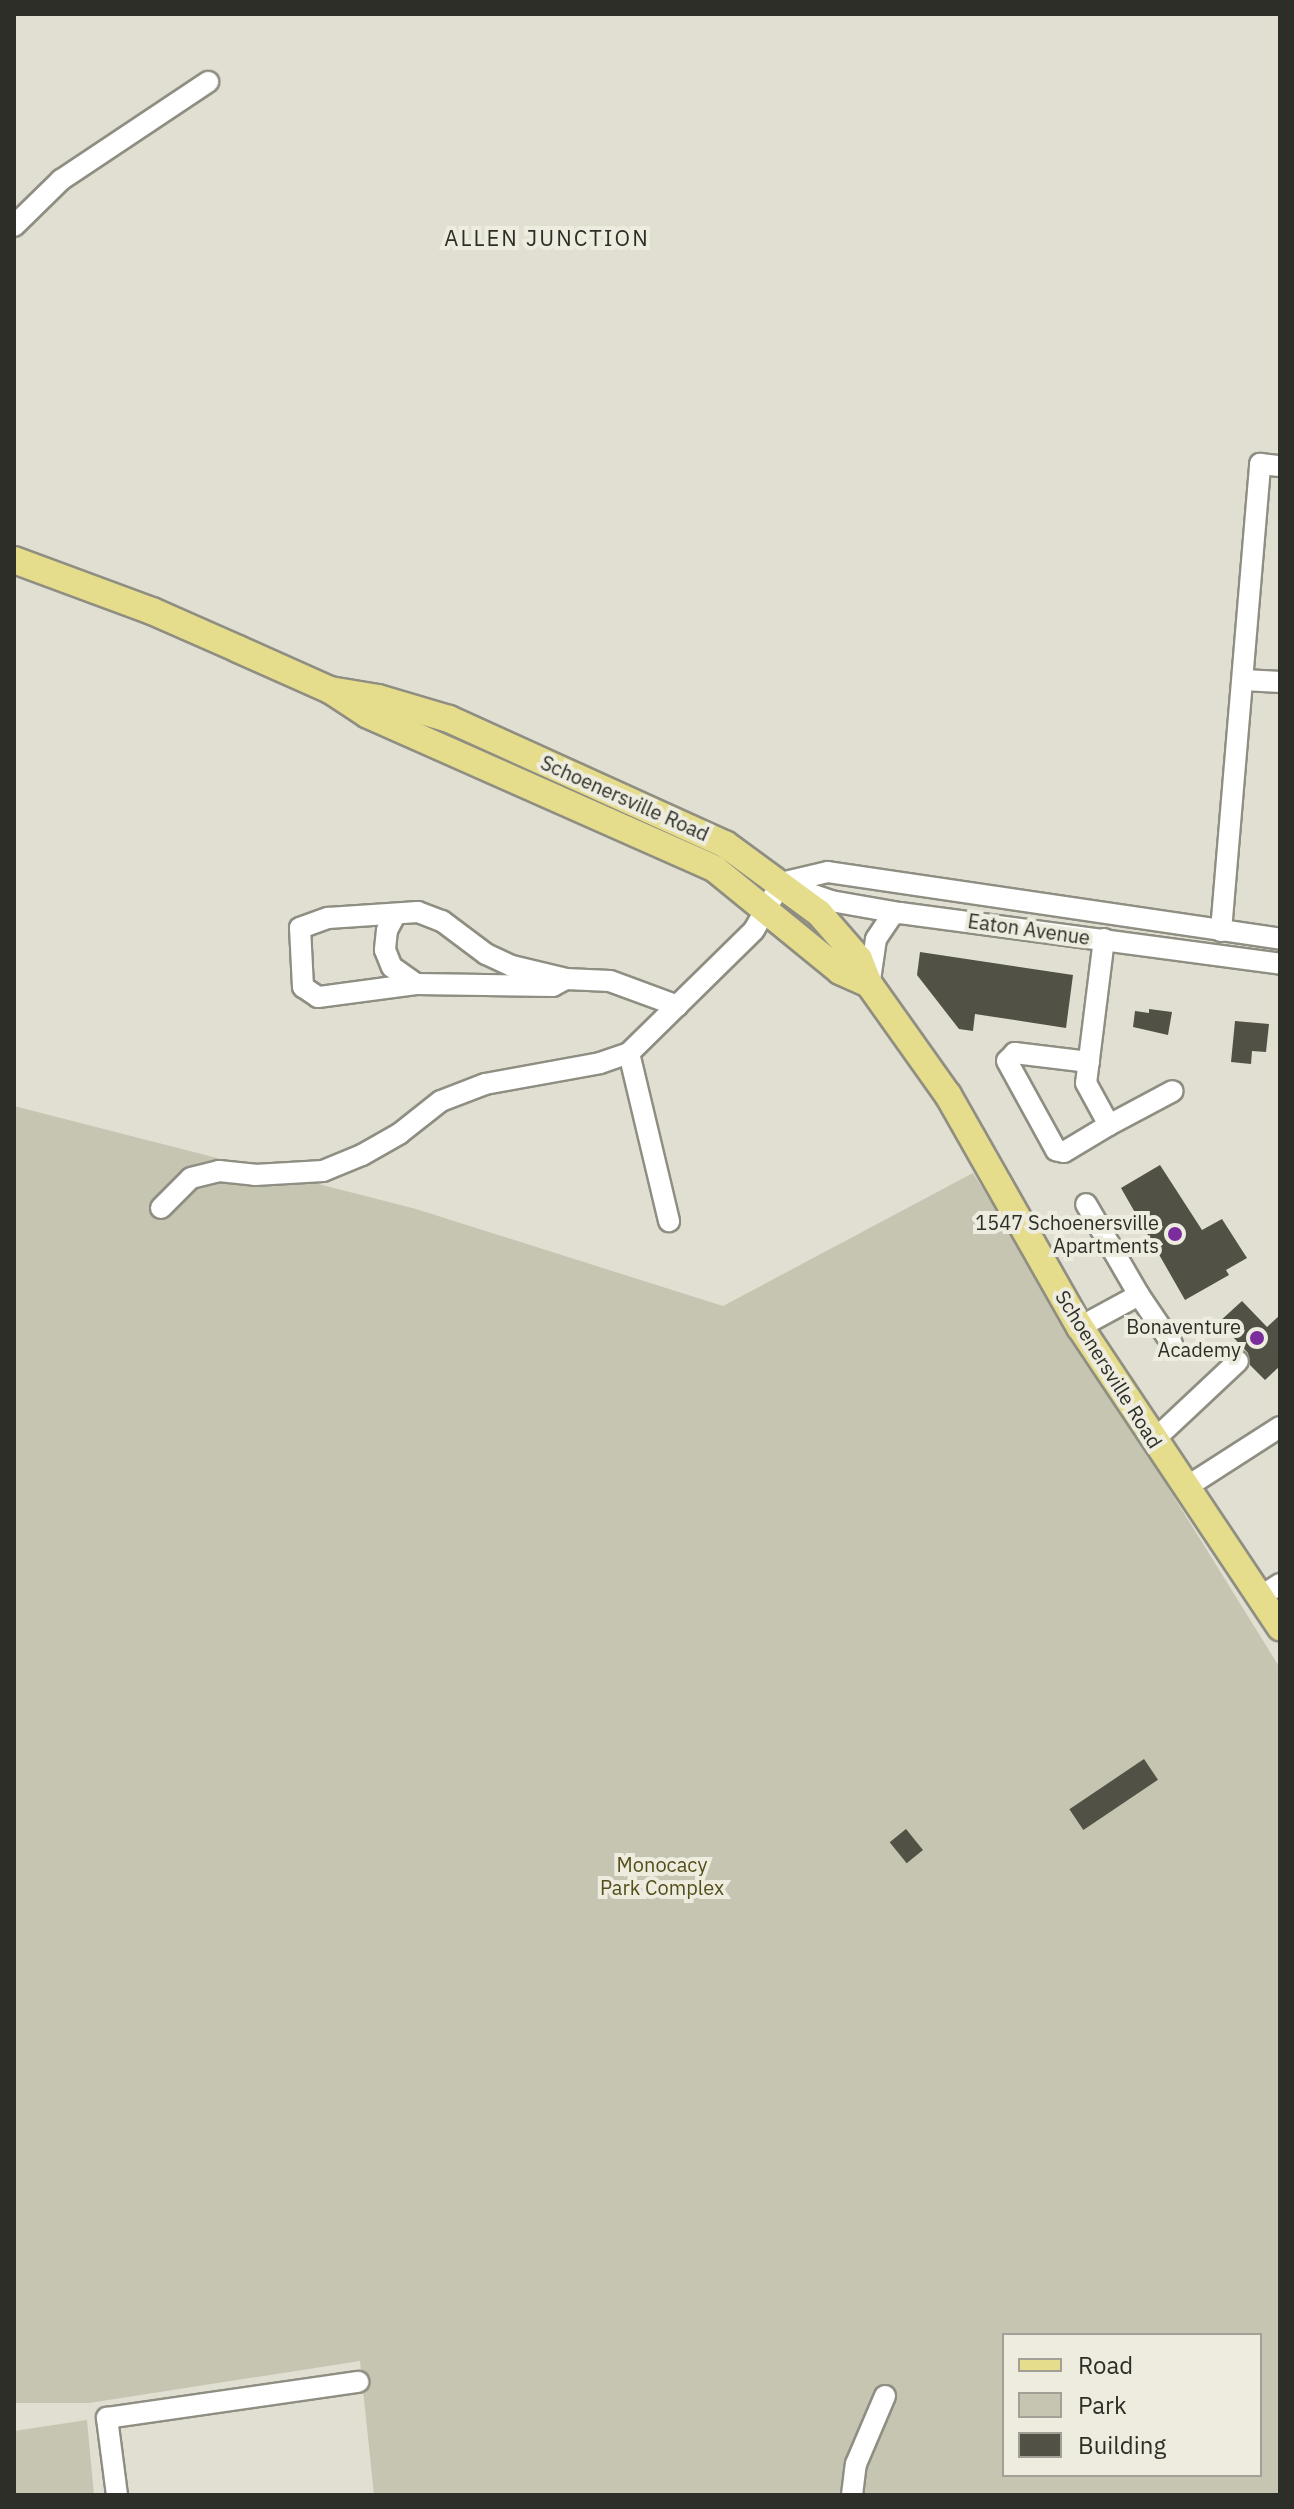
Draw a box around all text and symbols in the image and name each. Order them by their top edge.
district label: ALLEN JUNCTION [444,225,650,251]
street label: Schoenersville Road [537,750,713,846]
street label: Eaton Avenue [966,909,1092,949]
place label: 1547 Schoenersville Apartments [975,1210,1159,1257]
marker: 1547 Schoenersville Apartments [1166,1225,1184,1243]
street label: Schoenersville Road [1051,1286,1167,1452]
place label: Bonaventure Academy [1126,1314,1241,1361]
marker: Bonaventure Academy [1248,1329,1266,1347]
park label: Monocacy Park Complex [600,1852,724,1899]
legend [1002,2333,1262,2477]
text: Road [1078,2349,1133,2381]
text: Park [1078,2389,1127,2421]
text: Building [1078,2429,1166,2461]

